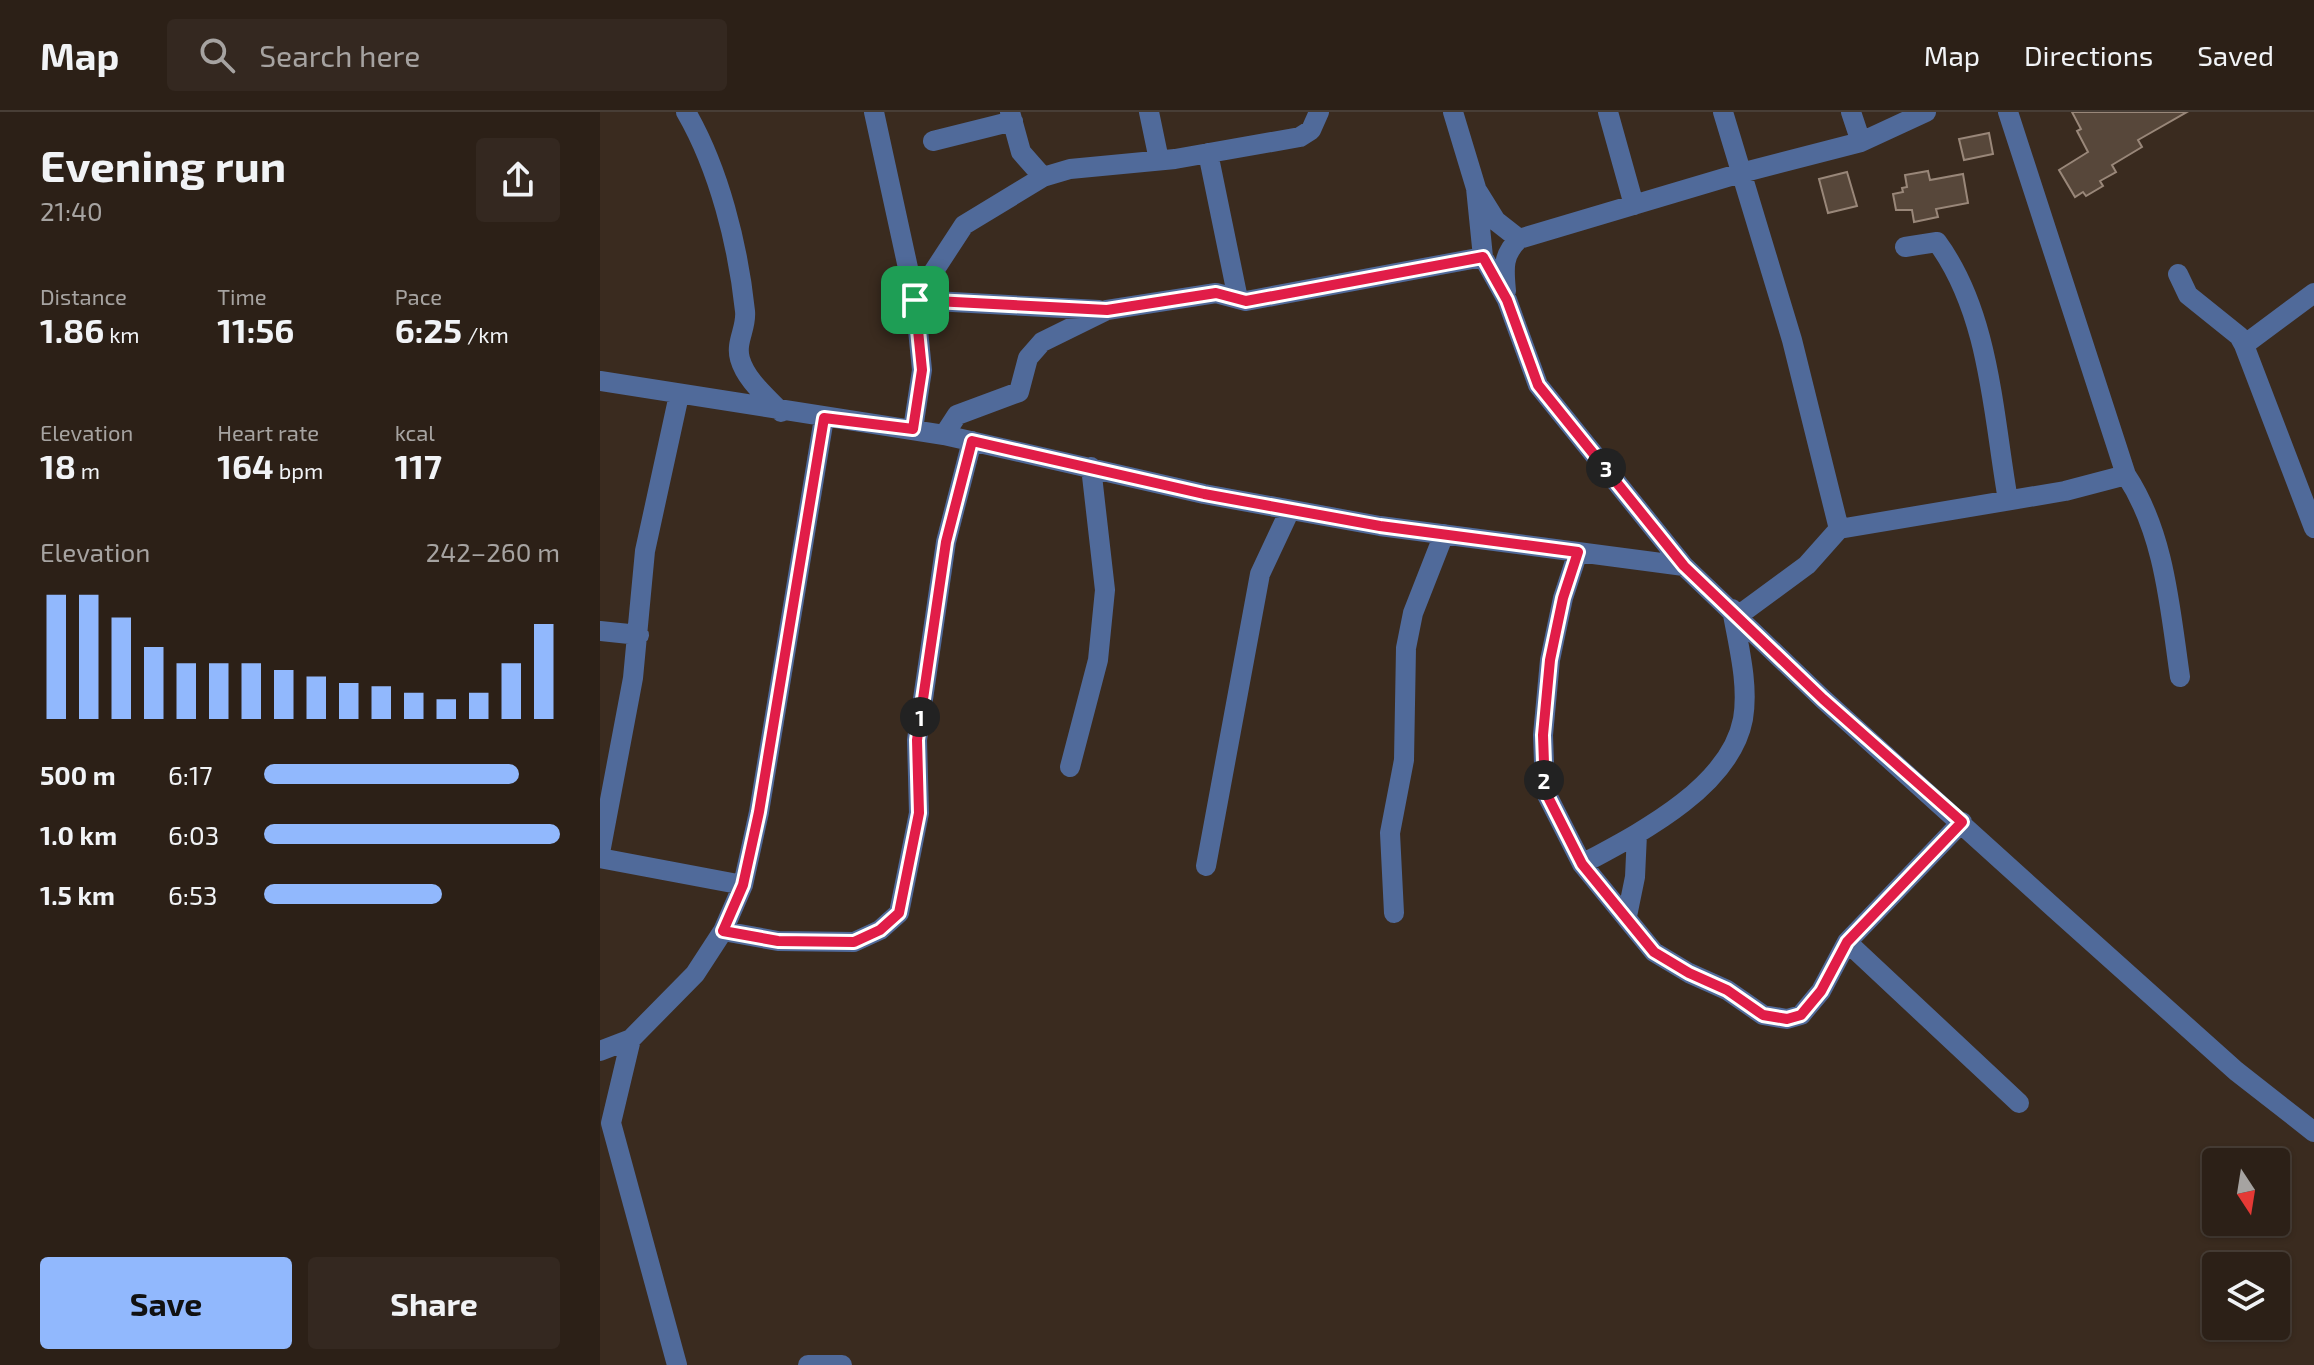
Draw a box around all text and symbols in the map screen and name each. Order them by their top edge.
search box [167,19,727,91]
text: Map [40,32,119,78]
icon: search [195,33,239,77]
text: Search here [259,37,420,73]
text: Map [1924,38,1980,72]
text: Directions [2024,38,2153,72]
text: Saved [2197,38,2274,72]
text: Evening run [40,138,286,191]
button: share [476,138,560,222]
text: 21:40 [40,195,103,226]
pin [881,266,949,334]
icon: arrive [893,278,937,322]
text: Distance [40,283,127,309]
text: Time [217,283,267,309]
text: Pace [395,283,442,309]
text: 1.86 [40,309,104,350]
text: 11:56 [217,309,294,350]
text: 6:25 [395,309,462,350]
text: km [104,321,140,347]
text: /km [462,321,509,347]
text: Elevation [40,419,133,445]
text: Heart rate [217,419,319,445]
text: kcal [395,419,435,445]
text: 18 [40,445,76,486]
text: 164 [217,445,274,486]
text: 117 [395,445,442,486]
pin: 3 [1586,448,1626,488]
text: 3 [1600,455,1612,481]
text: m [76,457,100,483]
text: bpm [274,457,323,483]
text: Elevation [40,536,150,567]
text: 242–260 m [426,536,560,567]
pin: 1 [900,697,940,737]
text: 1 [915,704,925,730]
text: 500 m [40,759,116,790]
text: 6:17 [168,759,213,790]
pin: 2 [1524,760,1564,800]
text: 2 [1538,767,1550,793]
text: 1.0 km [40,819,117,850]
text: 6:03 [168,819,219,850]
text: 1.5 km [40,879,115,910]
text: 6:53 [168,879,217,910]
north arrow [2202,1148,2290,1236]
map controls [2202,1148,2290,1340]
button: layers [2202,1252,2290,1340]
button: Save [40,1257,292,1349]
button: Share [308,1257,560,1349]

